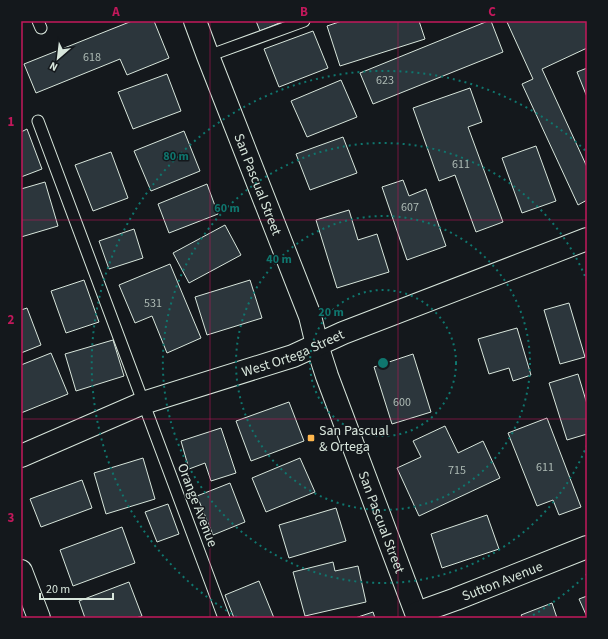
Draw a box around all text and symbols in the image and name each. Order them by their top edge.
text: A [111,3,120,21]
text: B [300,3,308,21]
text: C [488,3,496,21]
north arrow [38,38,78,78]
house number: 618 [83,49,101,66]
text: N [47,58,60,75]
house number: 623 [376,72,394,89]
text: 1 [8,113,15,131]
street label: San Pascual Street [228,131,286,239]
text: 80 m [163,148,189,165]
house number: 611 [452,156,470,173]
house number: 607 [401,199,419,216]
text: 60 m [214,200,240,217]
text: 40 m [266,251,292,268]
house number: 531 [144,295,162,312]
text: 20 m [318,304,344,321]
text: 2 [8,311,15,329]
street label: West Ortega Street [239,325,348,382]
centre of rings [376,356,390,370]
house number: 600 [393,394,411,411]
place label: San Pascual & Ortega [319,421,389,457]
marker: San Pascual & Ortega [306,433,316,443]
house number: 611 [536,459,554,476]
street label: Orange Avenue [172,461,222,550]
house number: 715 [448,462,466,479]
street label: San Pascual Street [353,468,409,577]
text: 3 [8,509,15,527]
street label: Sutton Avenue [459,557,546,607]
scale bar [40,575,113,601]
text: 20 m [46,581,70,598]

